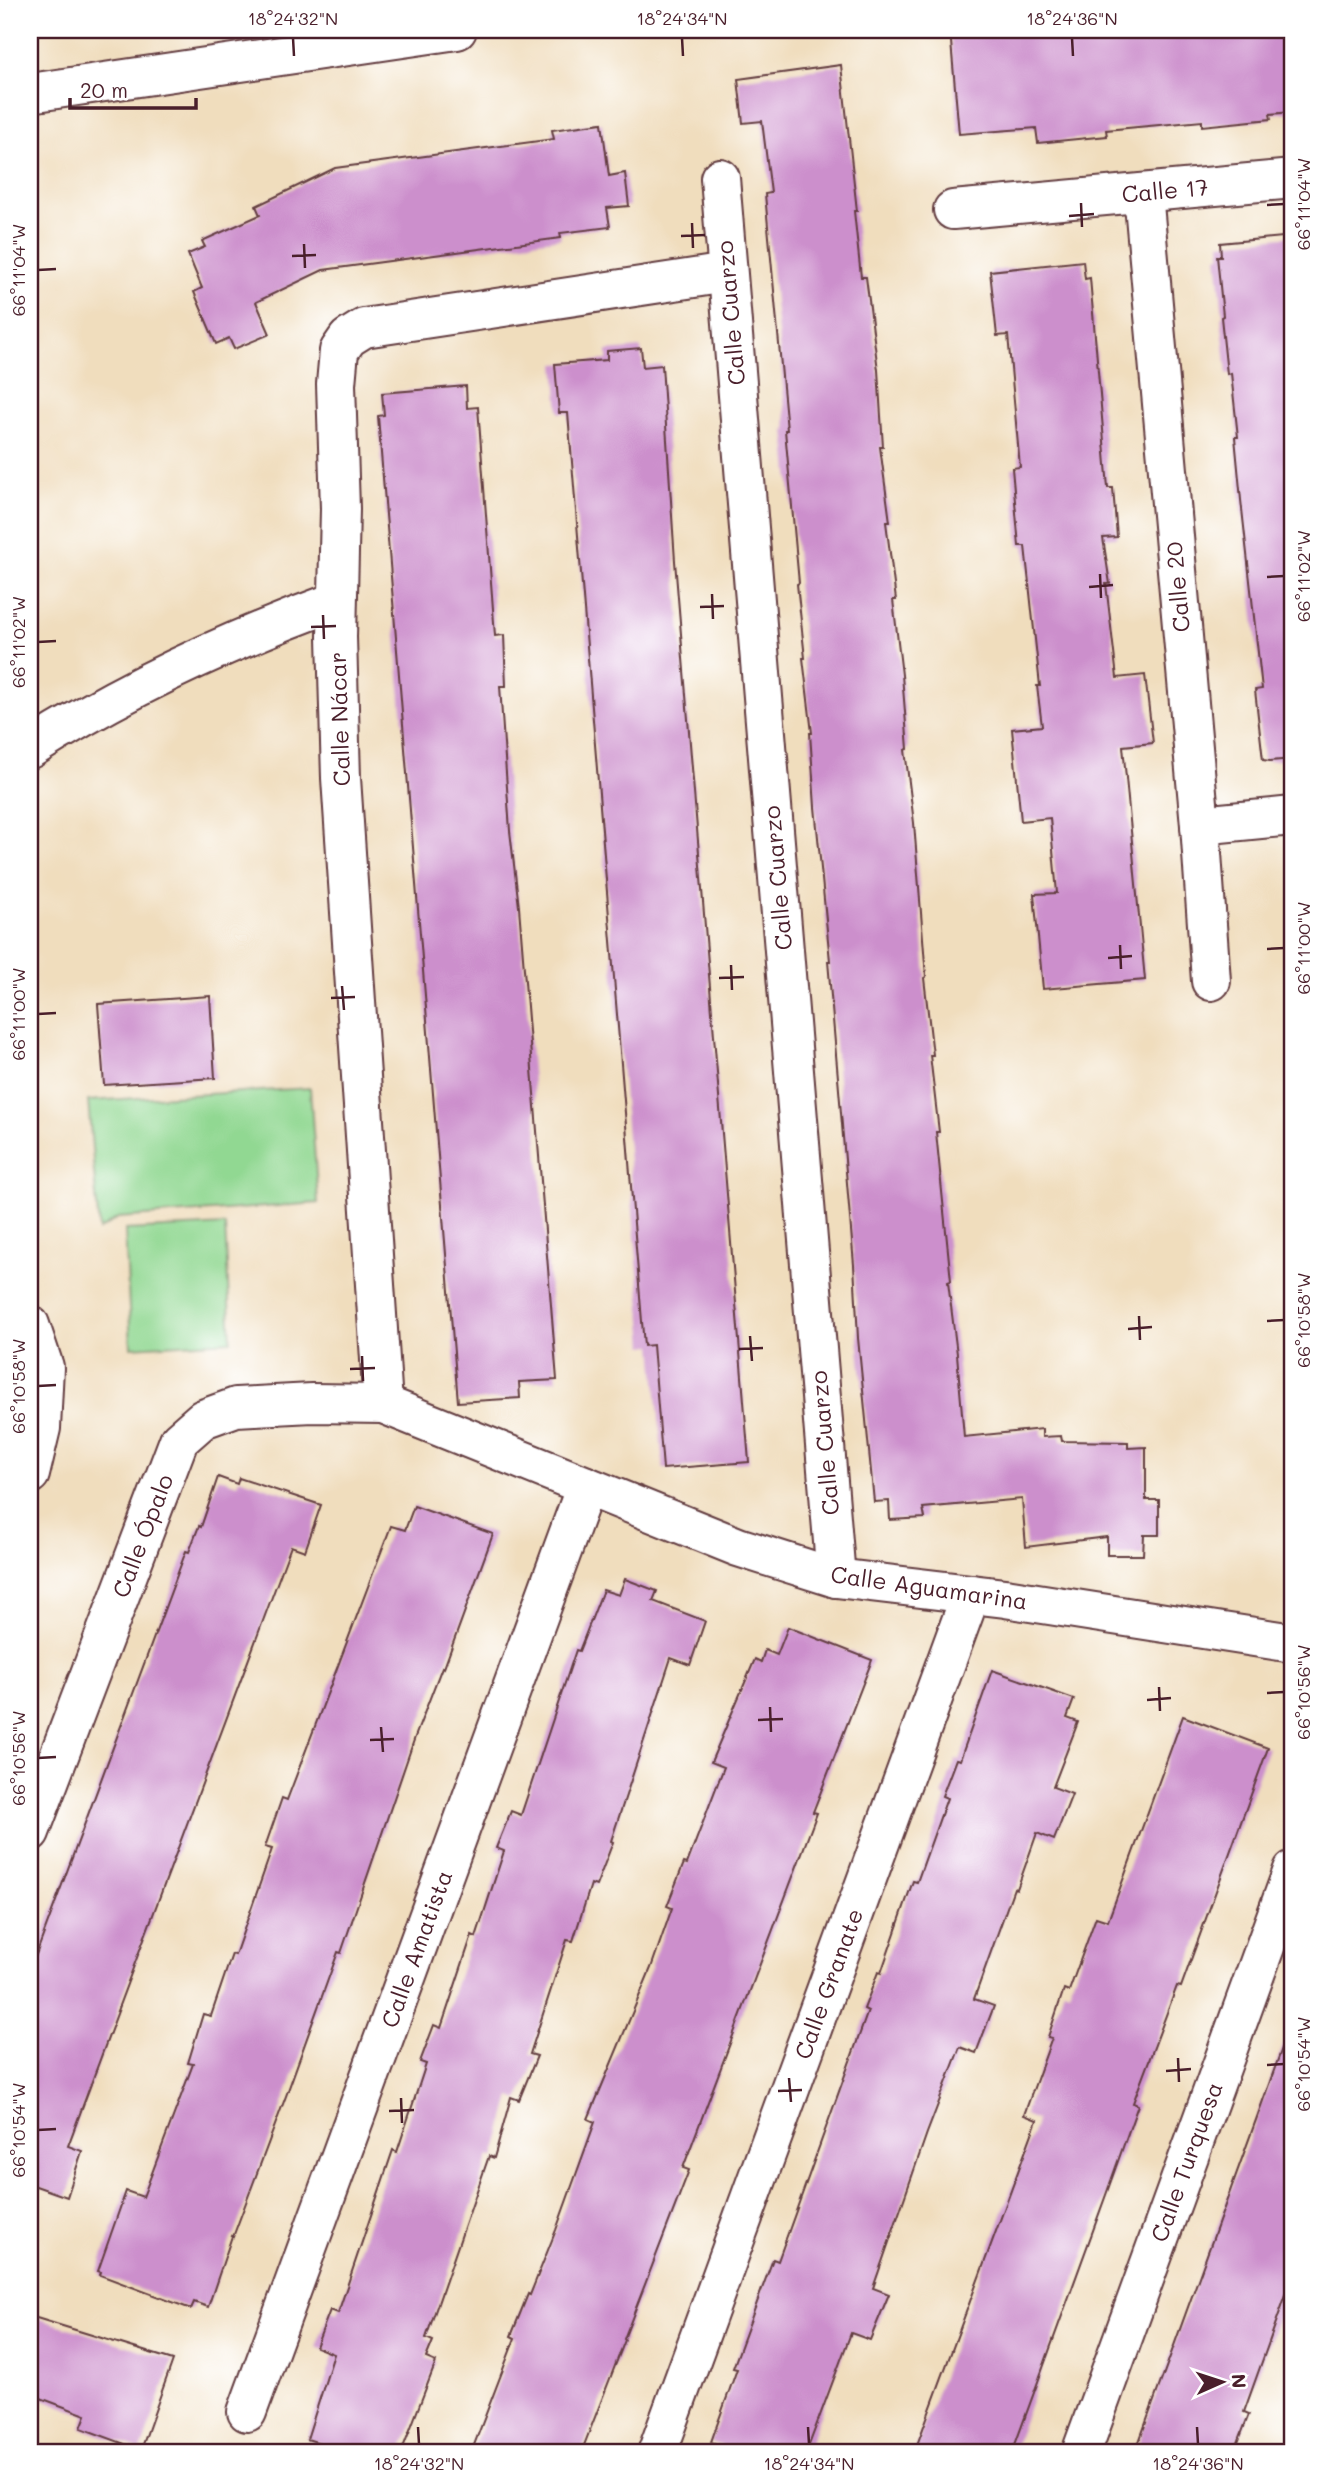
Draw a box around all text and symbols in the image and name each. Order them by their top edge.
text: 18°24'32"N [248,6,338,30]
text: 18°24'34"N [636,6,728,30]
text: 18°24'36"N [1026,6,1118,30]
scale bar [70,66,196,110]
text: 20 m [80,76,128,103]
text: 66°11'04"W [1291,158,1315,250]
street label: Calle 17 [1120,171,1210,209]
text: 66°11'04"W [6,224,30,316]
street label: Calle Cuarzo [709,239,751,387]
text: 66°11'02"W [1291,530,1315,622]
street label: Calle 20 [1158,540,1196,634]
text: 66°11'02"W [6,596,30,688]
street label: Calle Nácar [322,651,356,787]
street label: Calle Cuarzo [756,804,798,952]
text: 66°11'00"W [1291,901,1315,995]
text: 66°11'00"W [6,967,30,1061]
text: 66°10'58"W [1291,1272,1315,1368]
text: 66°10'58"W [6,1338,30,1434]
street label: Calle Cuarzo [803,1369,845,1517]
street label: Calle Ópalo [105,1470,179,1602]
street label: Calle Aguamarina [829,1558,1029,1616]
text: 66°10'56"W [1291,1644,1315,1740]
text: 66°10'56"W [6,1710,30,1806]
street label: Calle Amatista [374,1866,458,2031]
street label: Calle Granate [787,1904,869,2063]
text: 66°10'54"W [1291,2016,1315,2112]
street label: Calle Turquesa [1143,2078,1229,2246]
text: 66°10'54"W [6,2082,30,2178]
north arrow [1186,2346,1256,2416]
text: N [1227,2373,1252,2389]
text: 18°24'32"N [374,2451,464,2475]
text: 18°24'34"N [763,2451,855,2475]
text: 18°24'36"N [1152,2451,1244,2475]

